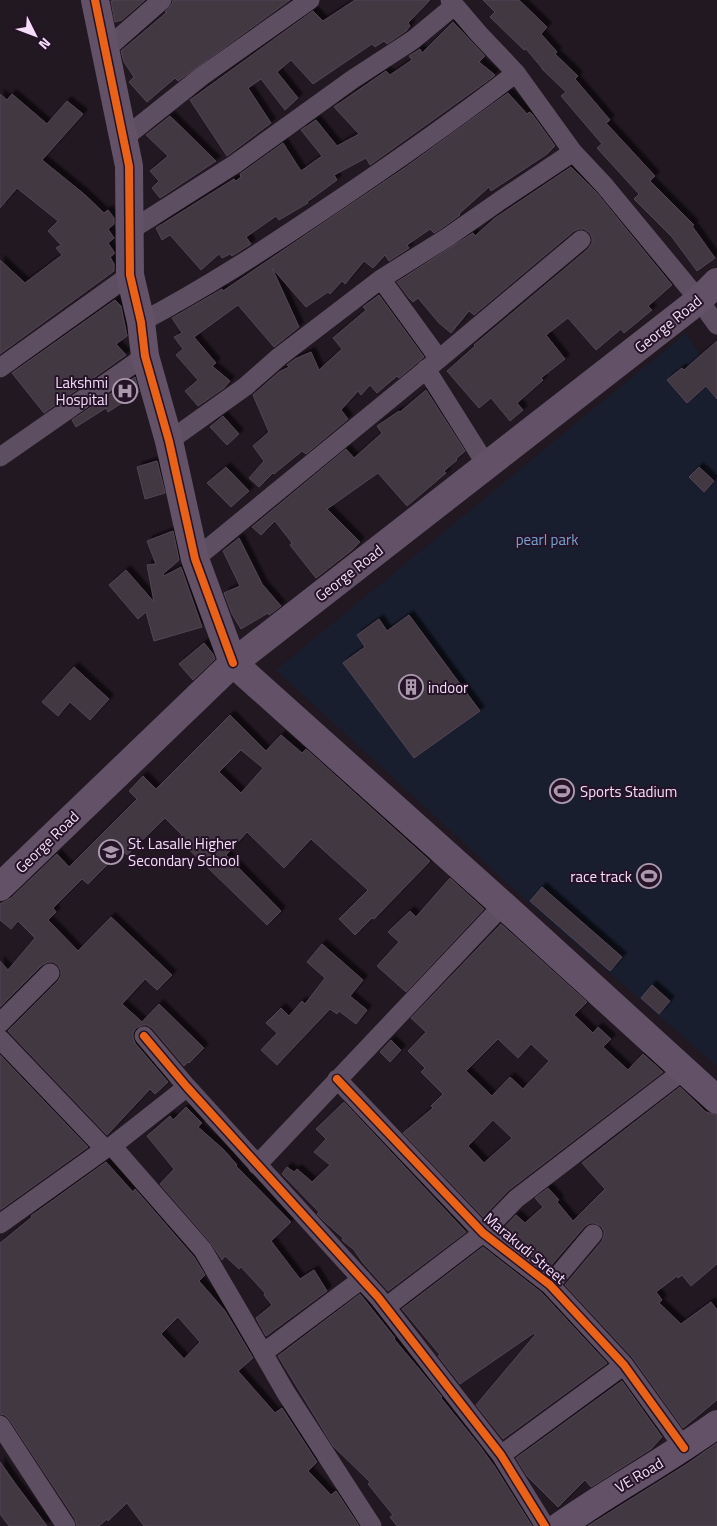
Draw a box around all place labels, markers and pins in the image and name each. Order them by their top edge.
place label: Lakshmi Hospital [55,371,108,411]
hospital icon: Lakshmi Hospital [112,378,138,404]
building icon: indoor [398,674,424,700]
place label: indoor [428,676,468,699]
sports icon: Sports Stadium [549,778,575,804]
place label: Sports Stadium [580,780,677,803]
place label: St. Lasalle Higher Secondary School [128,832,239,872]
school or university icon: St. Lasalle Higher Secondary School [98,839,124,865]
sports icon: race track [636,863,662,889]
place label: race track [570,865,632,888]

